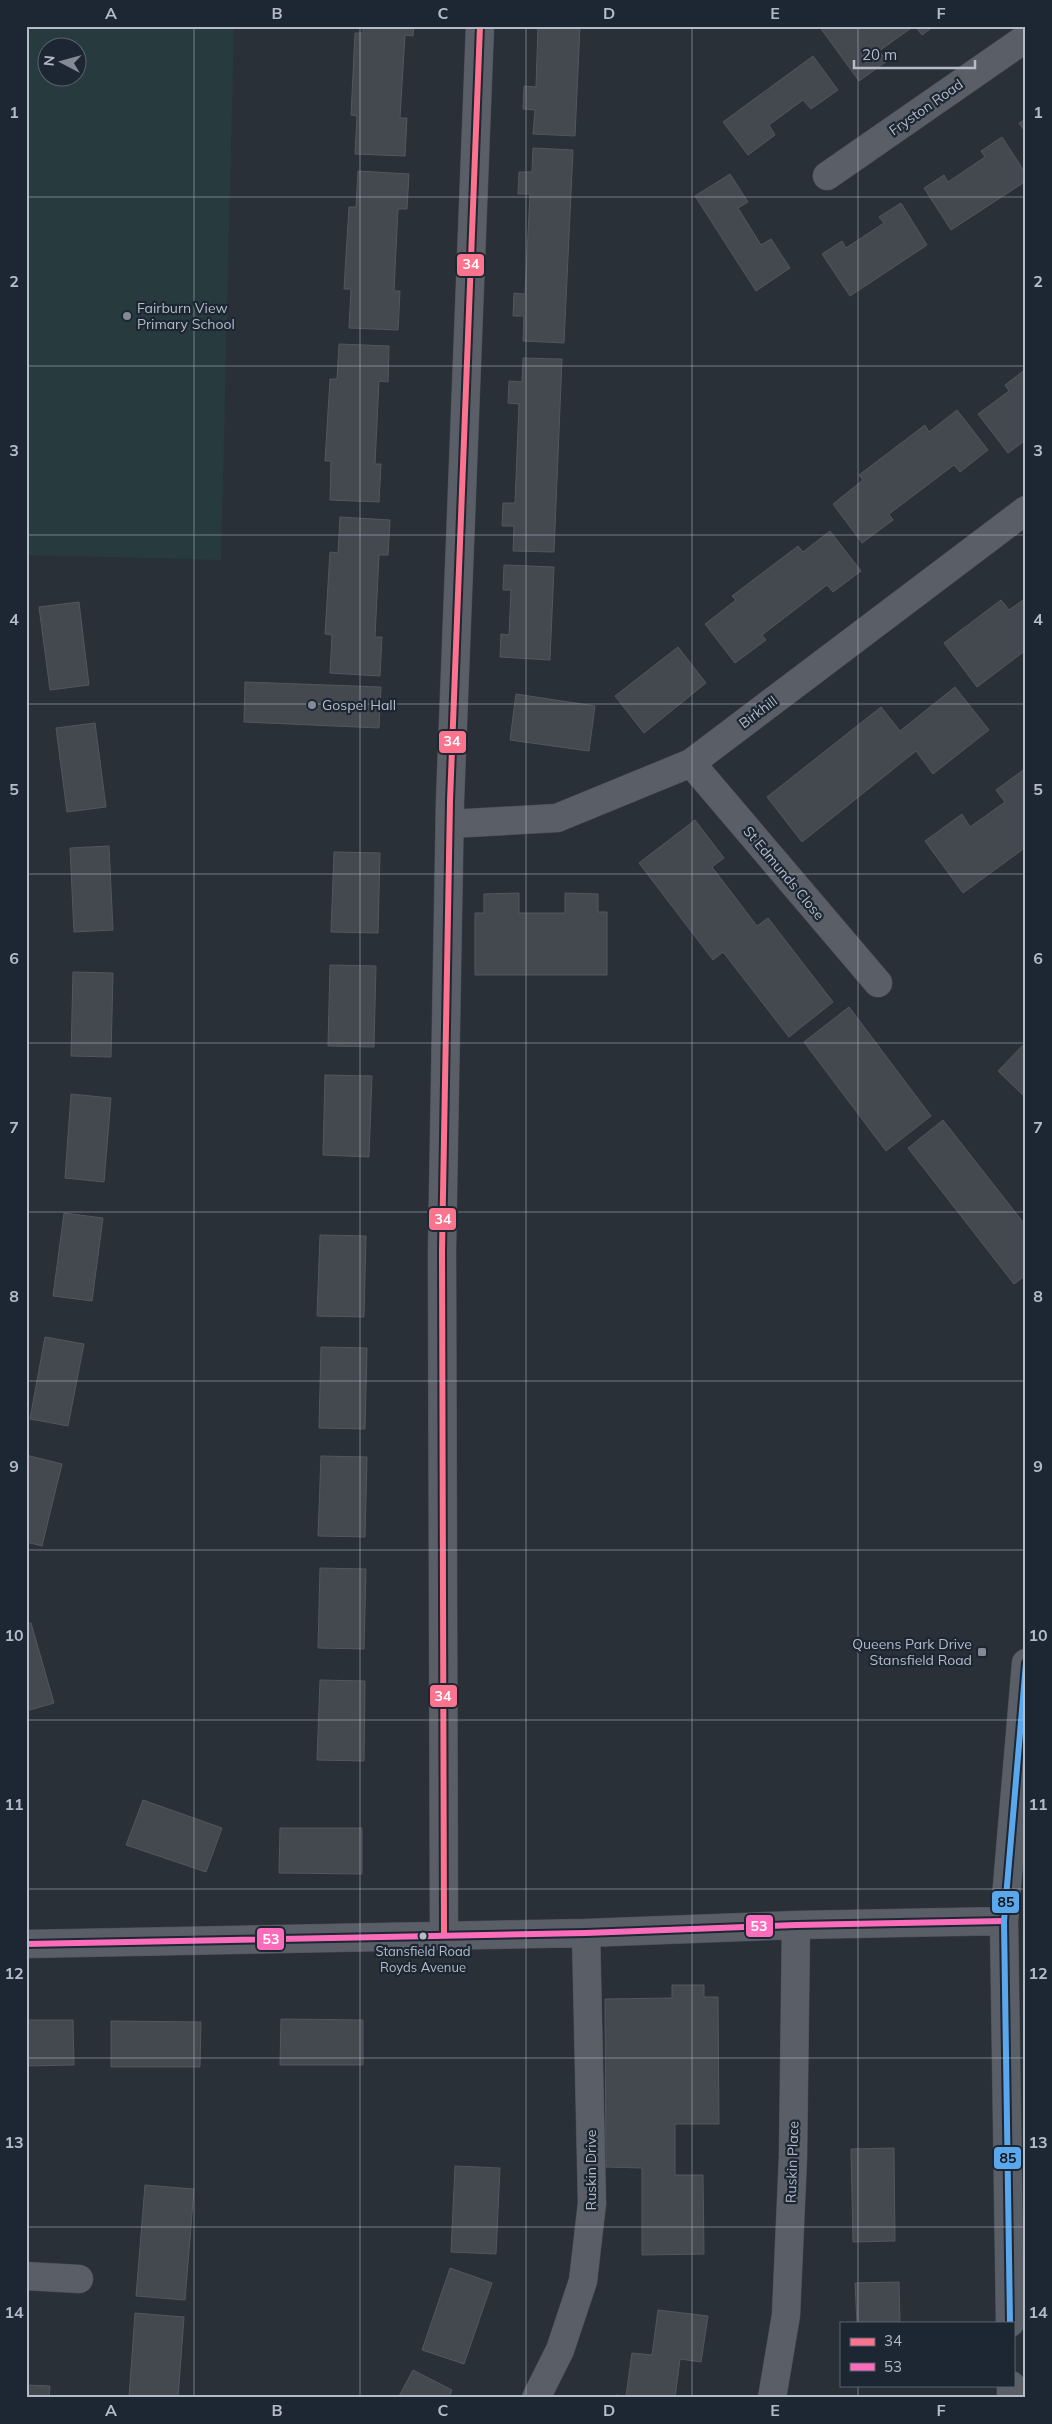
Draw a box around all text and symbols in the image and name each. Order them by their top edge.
text: A [105,3,117,23]
text: B [271,3,283,23]
text: C [438,3,449,23]
text: D [603,3,615,23]
text: E [770,3,780,23]
text: F [936,3,946,23]
north arrow [38,38,88,88]
scale bar [854,38,976,70]
text: 20 m [862,45,897,64]
text: N [40,54,59,67]
street label: Fryston Road [885,75,967,139]
text: 1 [9,102,19,122]
text: 1 [1033,102,1043,122]
line badge: 34 [456,253,485,277]
text: 34 [463,255,480,273]
text: 2 [9,271,19,291]
text: 2 [1033,271,1043,291]
place label: Fairburn View Primary School [137,299,235,333]
marker: Fairburn View Primary School [121,310,133,322]
text: 3 [9,440,19,460]
text: 3 [1033,440,1043,460]
text: 4 [9,609,19,629]
text: 4 [1033,609,1043,629]
street label: Birkhill [735,692,781,732]
place label: Gospel Hall [322,696,396,714]
marker: Gospel Hall [306,699,318,711]
line badge: 34 [438,730,467,754]
text: 34 [444,732,461,750]
text: 5 [9,779,19,799]
text: 5 [1033,779,1043,799]
street label: St Edmunds Close [740,822,828,924]
text: 6 [9,948,19,968]
text: 6 [1033,948,1043,968]
text: 7 [9,1117,19,1137]
text: 7 [1033,1117,1043,1137]
line badge: 34 [428,1207,457,1231]
text: 34 [435,1210,452,1228]
text: 8 [9,1286,19,1306]
text: 8 [1033,1286,1043,1306]
text: 9 [9,1456,19,1476]
text: 9 [1033,1456,1043,1476]
text: 10 [4,1625,24,1645]
text: 10 [1028,1625,1048,1645]
place label: Queens Park Drive Stansfield Road [852,1635,972,1669]
marker: Queens Park Drive Stansfield Road [976,1646,988,1658]
line badge: 34 [429,1684,458,1708]
text: 34 [435,1687,452,1705]
text: 11 [4,1794,24,1814]
text: 11 [1028,1794,1048,1814]
line badge: 85 [991,1890,1020,1914]
text: 85 [998,1893,1014,1911]
line badge: 53 [745,1914,774,1938]
text: 53 [751,1917,767,1935]
line badge: 53 [256,1927,285,1951]
text: 53 [263,1930,279,1948]
marker: Stansfield Road Royds Avenue [418,1931,428,1941]
place label: Stansfield Road Royds Avenue [375,1943,471,1975]
text: 12 [4,1963,24,1983]
text: 12 [1028,1963,1048,1983]
street label: Ruskin Place [782,2121,802,2203]
street label: Ruskin Drive [582,2130,600,2210]
text: 13 [4,2132,24,2152]
text: 13 [1028,2132,1048,2152]
line badge: 85 [993,2146,1022,2170]
text: 85 [1000,2149,1016,2167]
text: 14 [4,2302,24,2322]
text: 14 [1028,2302,1048,2322]
legend [840,2322,1014,2386]
text: 34 [884,2331,902,2350]
text: 53 [884,2357,902,2376]
text: A [105,2400,117,2420]
text: B [271,2400,283,2420]
text: C [438,2400,449,2420]
text: D [603,2400,615,2420]
text: E [770,2400,780,2420]
text: F [936,2400,946,2420]

